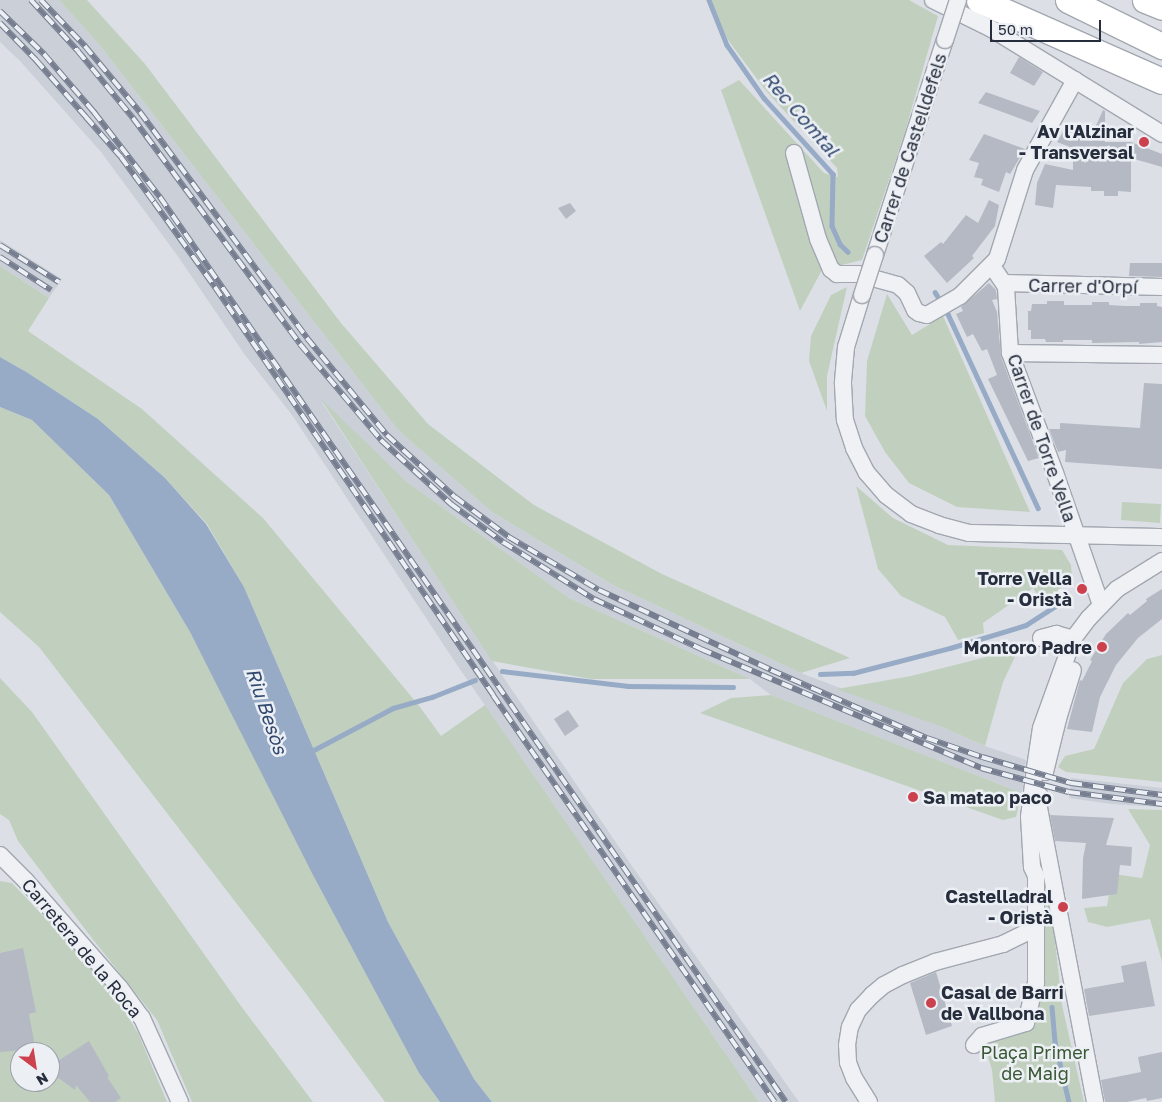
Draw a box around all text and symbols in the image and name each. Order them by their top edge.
scale bar [992,10,1103,42]
text: 50 m [998,20,1033,38]
street label: Carrer de Castelldefels [869,50,951,246]
water label: Rec Comtal [758,67,844,161]
place label: Av l'Alzinar - Transversal [1019,121,1134,163]
marker: Av l'Alzinar - Transversal [1138,136,1150,148]
street label: Carrer d'Orpí [1028,274,1138,298]
street label: Carrer de Torre Vella [1003,351,1081,525]
place label: Torre Vella - Oristà [977,568,1072,610]
marker: Torre Vella - Oristà [1076,583,1088,595]
place label: Montoro Padre [964,636,1092,658]
marker: Montoro Padre [1096,641,1108,653]
water label: Riu Besòs [242,665,292,757]
place label: Sa matao paco [923,786,1052,808]
marker: Sa matao paco [907,791,919,803]
street label: Carretera de la Roca [17,874,147,1022]
place label: Castelladral - Oristà [945,886,1053,929]
marker: Castelladral - Oristà [1057,901,1069,913]
place label: Casal de Barri de Vallbona [941,982,1064,1024]
marker: Casal de Barri de Vallbona [925,997,937,1009]
north arrow [10,1042,60,1092]
park label: Plaça Primer de Maig [980,1042,1090,1084]
text: N [34,1069,51,1089]

